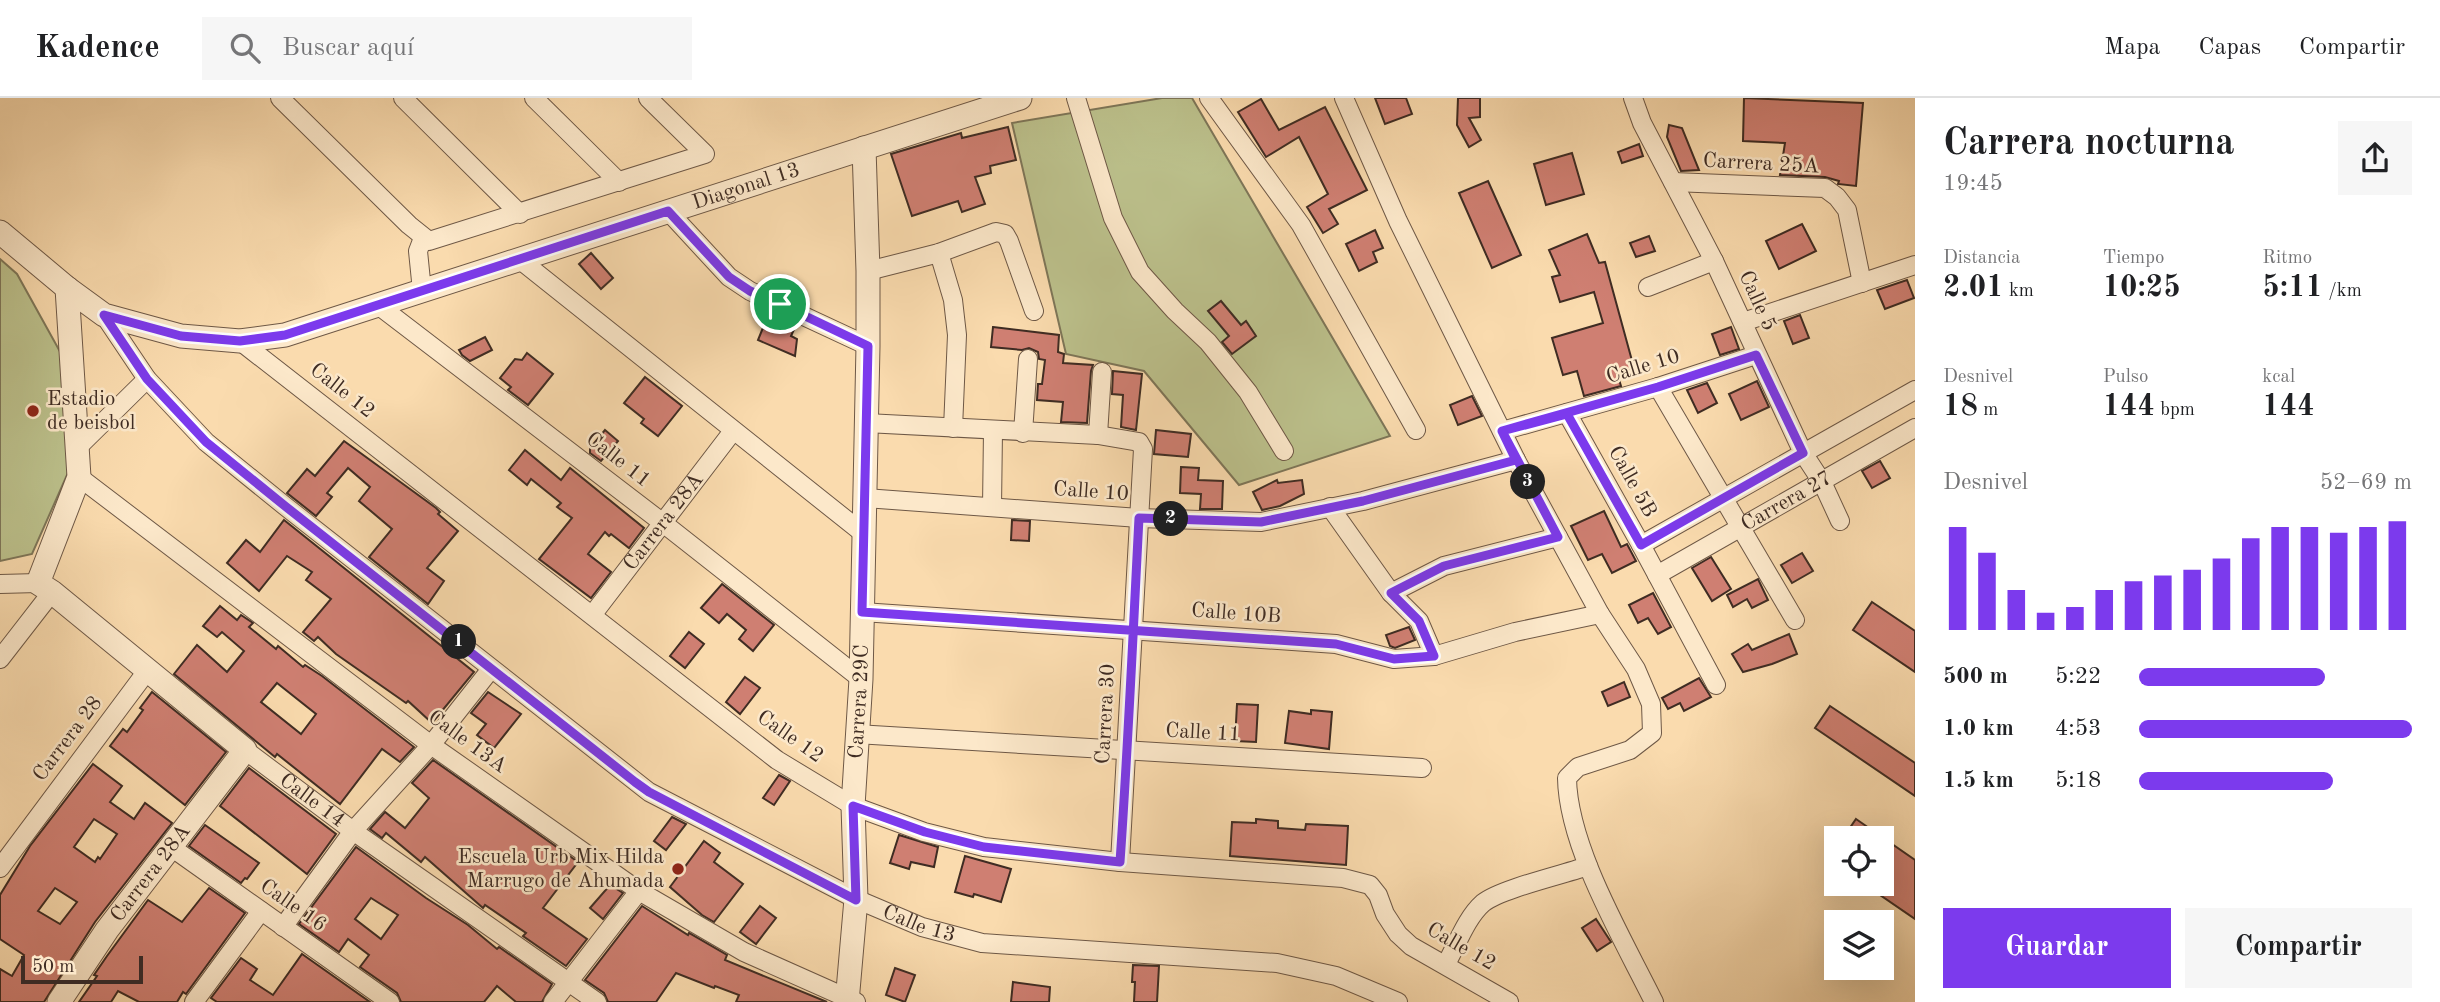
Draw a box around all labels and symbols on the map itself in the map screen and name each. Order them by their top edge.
street label: Carrera 25A [1702,150,1820,178]
street label: Diagonal 13 [690,159,803,213]
street label: Calle 5 [1734,268,1780,334]
pin [750,274,810,334]
street label: Calle 10 [1604,346,1682,388]
street label: Calle 12 [306,359,378,423]
place label: Estadio de beisbol [47,389,136,434]
marker: Estadio de beisbol [25,403,41,419]
street label: Calle 11 [582,428,654,492]
street label: Calle 5B [1604,443,1660,521]
pin: 3 [1510,464,1546,500]
street label: Carrera 27 [1738,467,1835,535]
street label: Carrera 28A [620,469,707,575]
street label: Calle 10 [1053,479,1129,505]
pin: 2 [1154,502,1188,536]
street label: Calle 10B [1190,600,1282,628]
pin: 1 [442,624,476,660]
street label: Carrera 29C [845,644,872,760]
street label: Carrera 30 [1093,663,1119,765]
street label: Carrera 28 [29,693,107,785]
street label: Calle 13A [424,707,510,777]
street label: Calle 12 [753,707,827,767]
street label: Calle 11 [1165,721,1241,745]
street label: Calle 14 [276,769,349,832]
street label: Carrera 28A [107,821,194,926]
place label: Escuela Urb Mix Hilda Marrugo de Ahumada [458,847,664,892]
marker: Escuela Urb Mix Hilda Marrugo de Ahumada [670,861,686,877]
street label: Calle 16 [256,876,330,936]
street label: Calle 13 [880,901,958,946]
street label: Calle 12 [1423,919,1499,975]
scale bar [21,953,144,985]

